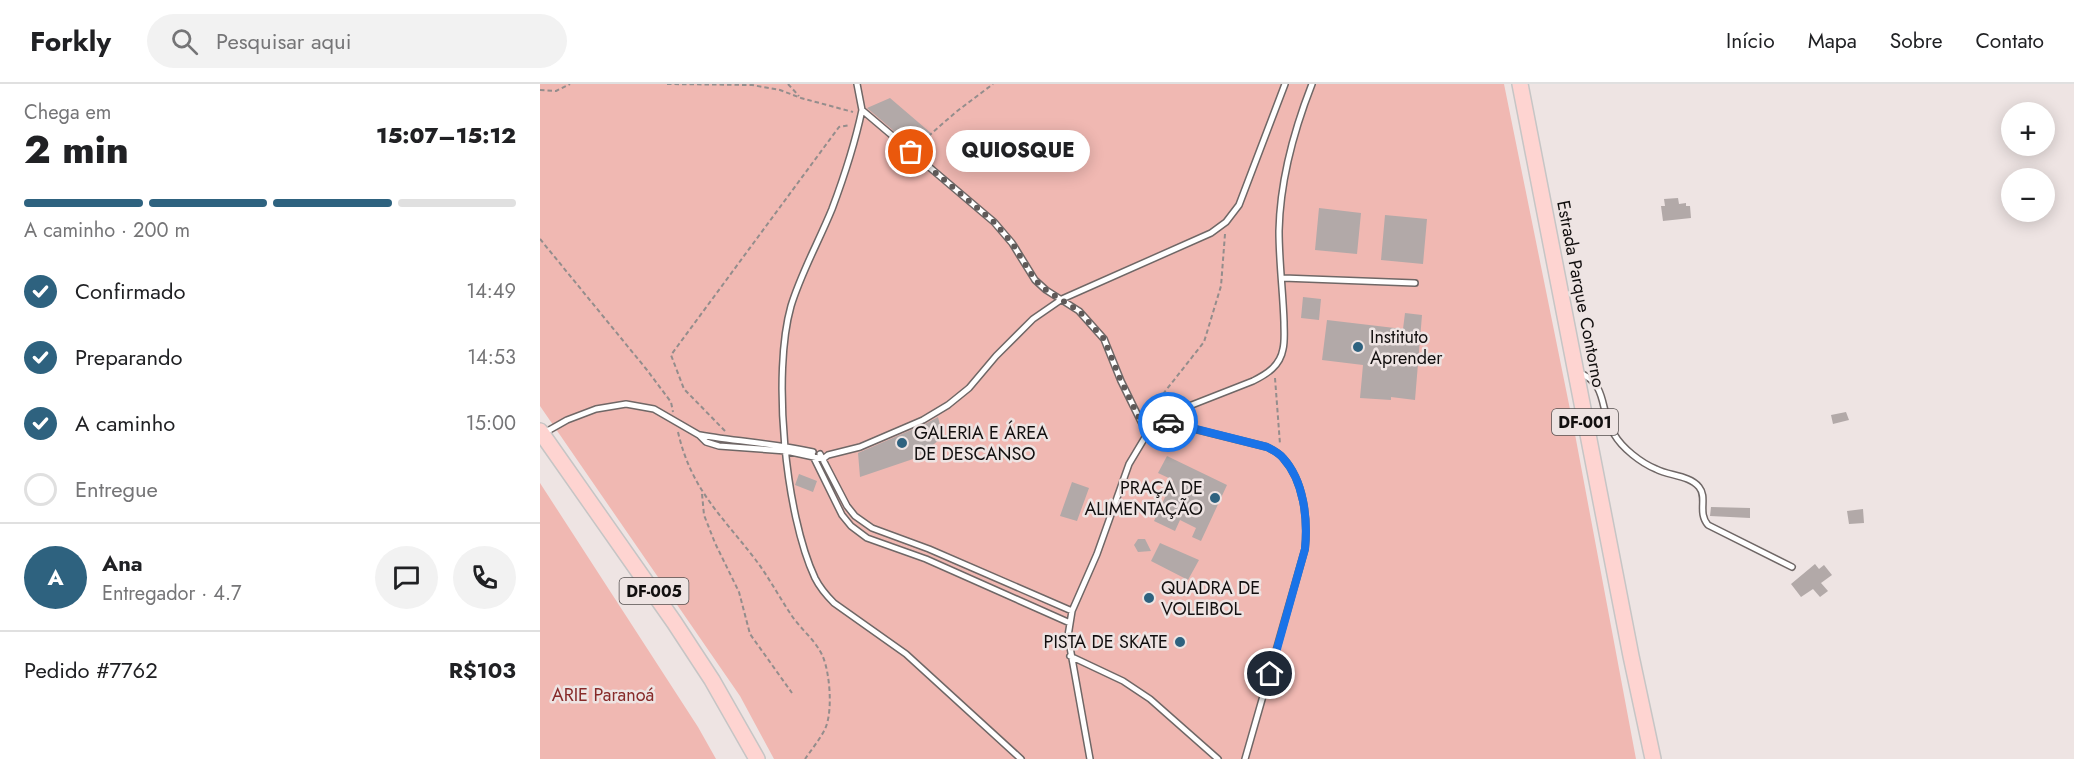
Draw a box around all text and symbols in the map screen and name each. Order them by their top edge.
search box [147,14,567,68]
text: Forkly [30,21,111,62]
icon: search [168,25,201,58]
text: Pesquisar aqui [216,25,351,57]
text: Início [1726,26,1775,56]
text: Mapa [1808,26,1857,56]
text: Sobre [1890,26,1942,56]
text: Contato [1975,26,2044,56]
text: Chega em [24,98,111,127]
map controls [2001,102,2055,222]
button: + [2001,102,2055,156]
text: 15:07–15:12 [376,119,516,151]
text: 2 min [24,121,129,178]
pin [885,126,936,177]
callout: QUIOSQUE [947,131,1091,173]
icon: bag [894,135,927,168]
text: QUIOSQUE [961,136,1075,165]
button: − [2001,168,2055,222]
street label: Estrada Parque Contorno [1550,198,1612,390]
text: A caminho · 200 m [24,216,190,245]
icon: check [24,275,57,308]
text: Confirmado [75,275,185,307]
text: 14:49 [466,277,516,306]
place label: Instituto Aprender [1370,324,1443,371]
marker: Instituto Aprender [1351,340,1365,354]
icon: check [24,341,57,374]
text: Preparando [75,341,183,373]
text: 14:53 [467,343,516,372]
courier [1138,392,1198,452]
icon: car [1152,406,1185,439]
icon: check [24,407,57,440]
text: A caminho [75,407,175,439]
text: 15:00 [466,409,516,438]
road number: DF-001 [1552,409,1618,435]
place label: GALERIA E ÁREA DE DESCANSO [914,420,1048,467]
marker: GALERIA E ÁREA DE DESCANSO [895,436,909,450]
text: Entregue [75,473,158,505]
place label: PRAÇA DE ALIMENTAÇÃO [1084,475,1203,522]
marker: PRAÇA DE ALIMENTAÇÃO [1208,491,1222,505]
button: chat [375,546,438,609]
button: phone [453,546,516,609]
text: Ana [102,547,143,579]
text: A [47,561,64,593]
place label: QUADRA DE VOLEIBOL [1161,575,1260,622]
road number: DF-005 [620,578,688,604]
text: Entregador · 4.7 [102,579,242,608]
marker: QUADRA DE VOLEIBOL [1142,591,1156,605]
place label: PISTA DE SKATE [1044,629,1168,655]
marker: PISTA DE SKATE [1173,635,1187,649]
pin [1244,648,1295,699]
text: Pedido #7762 [24,654,158,686]
text: R$103 [449,654,516,686]
icon: home [1253,657,1286,690]
park label: ARIE Paranoá [552,682,654,708]

